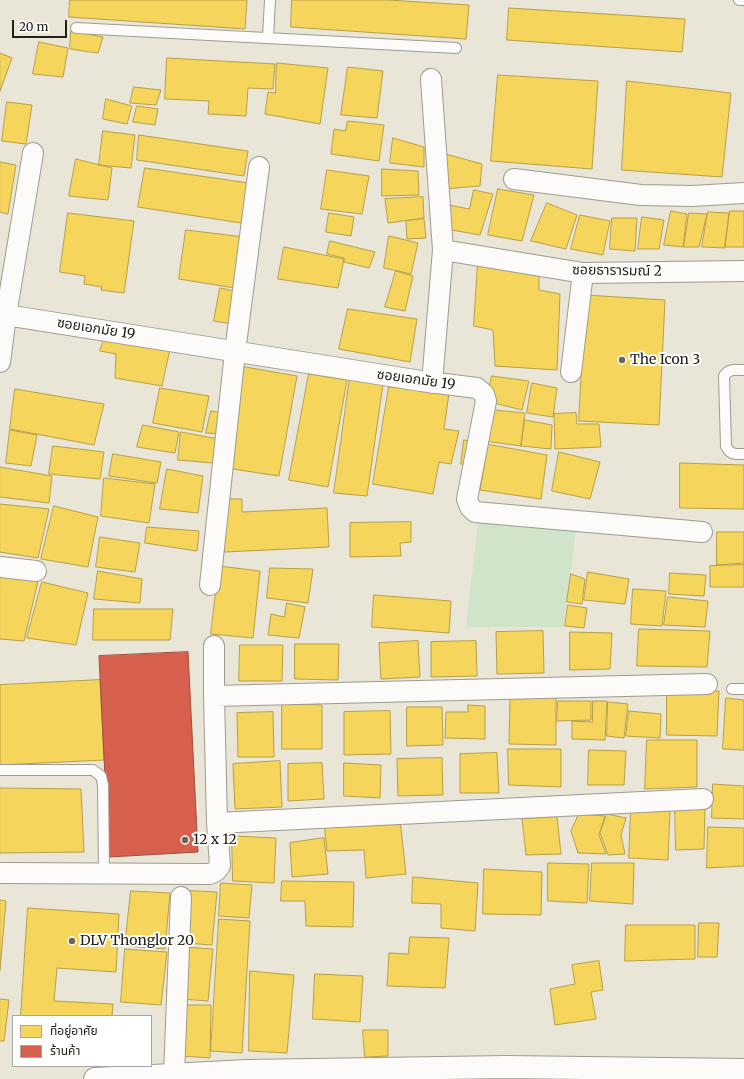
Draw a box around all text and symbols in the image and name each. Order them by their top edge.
scale bar [14,12,69,38]
text: 20 m [19,19,48,34]
street label: ซอยธารารมณ์ 2 [572,262,662,280]
street label: ซอยเอกมัย 19 [56,315,136,343]
place label: The Icon 3 [630,352,700,368]
marker: The Icon 3 [617,355,627,365]
street label: ซอยเอกมัย 19 [376,366,456,394]
place label: 12 x 12 [193,832,237,848]
marker: 12 x 12 [180,835,190,845]
place label: DLV Thonglor 20 [80,933,194,949]
marker: DLV Thonglor 20 [67,936,77,946]
legend [12,1015,152,1067]
text: ที่อยู่อาศัย [50,1023,98,1038]
text: ร้านค้า [50,1043,80,1058]

